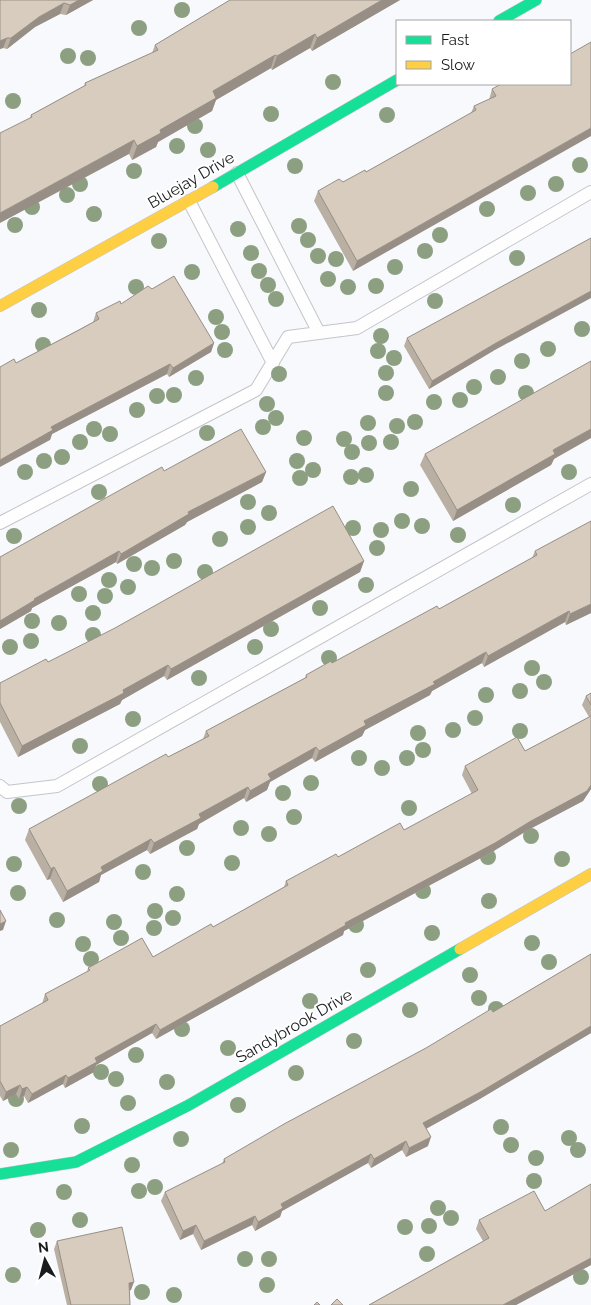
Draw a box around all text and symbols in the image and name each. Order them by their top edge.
legend [396,20,571,85]
text: Fast [441,31,469,49]
text: Slow [441,56,475,74]
street label: Bluejay Drive [144,148,238,212]
street label: Sandybrook Drive [232,985,356,1067]
north arrow [20,1235,70,1285]
text: N [37,1239,50,1256]

